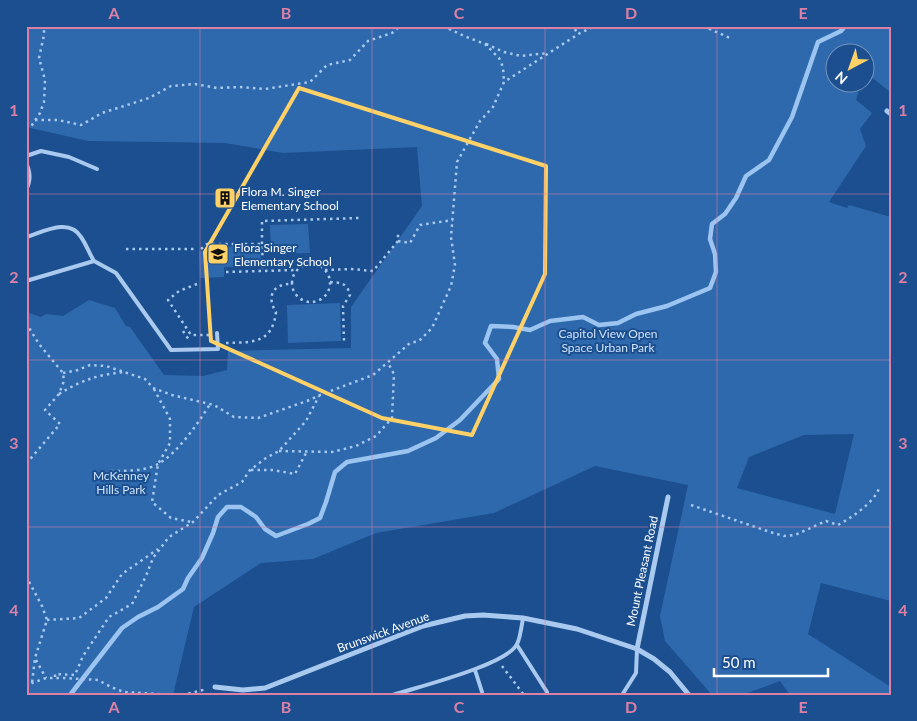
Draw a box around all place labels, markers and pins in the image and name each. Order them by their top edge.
place label: Flora M. Singer Elementary School [241,184,339,213]
building icon: Flora M. Singer Elementary School [213,186,237,210]
place label: Flora Singer Elementary School [234,240,332,269]
school or university icon: Flora Singer Elementary School [206,242,230,266]

